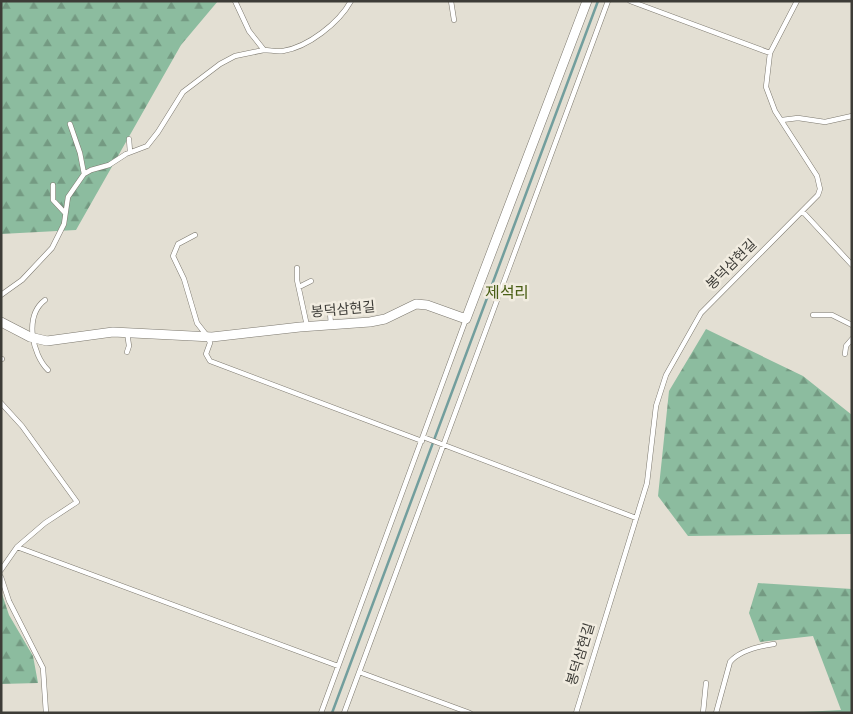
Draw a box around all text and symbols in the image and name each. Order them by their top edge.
street label: 봉덕삼현길 [703,236,759,292]
district label: 제석리 [485,284,529,301]
street label: 봉덕삼현길 [310,298,376,320]
street label: 봉덕삼현길 [563,621,597,687]

